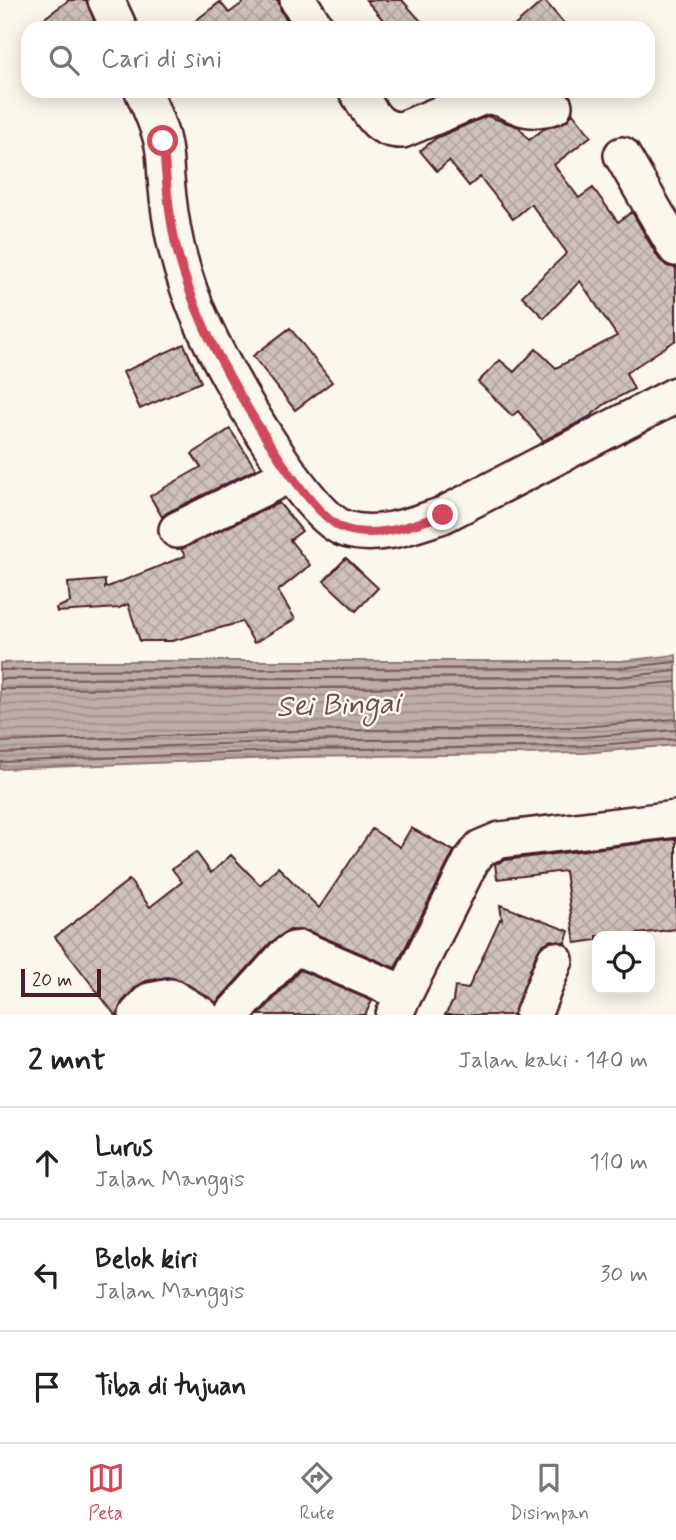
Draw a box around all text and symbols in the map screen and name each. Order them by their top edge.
search box [21,21,655,98]
icon: search [45,41,83,79]
text: Cari di sini [101,43,222,77]
route start [147,125,178,156]
route end [427,499,458,530]
water label: Sei Bingai [275,684,405,730]
map controls [592,931,655,994]
button: locate [592,931,655,994]
scale bar [21,966,102,998]
text: 20 m [32,968,72,993]
text: 2 mnt [28,1041,105,1080]
text: Jalan kaki · 140 m [458,1046,648,1076]
text: Lurus [95,1131,153,1165]
icon: ahead [28,1144,66,1182]
text: 110 m [589,1148,648,1178]
text: Jalan Manggis [95,1165,245,1195]
text: Belok kiri [95,1243,197,1277]
icon: left [28,1256,66,1294]
text: 30 m [600,1260,648,1290]
text: Jalan Manggis [95,1277,245,1307]
icon: arrive [28,1368,66,1406]
text: Tiba di tujuan [95,1370,246,1404]
tab: Peta [87,1459,125,1526]
tab: Rute [298,1459,336,1526]
tab: Disimpan [510,1459,589,1526]

